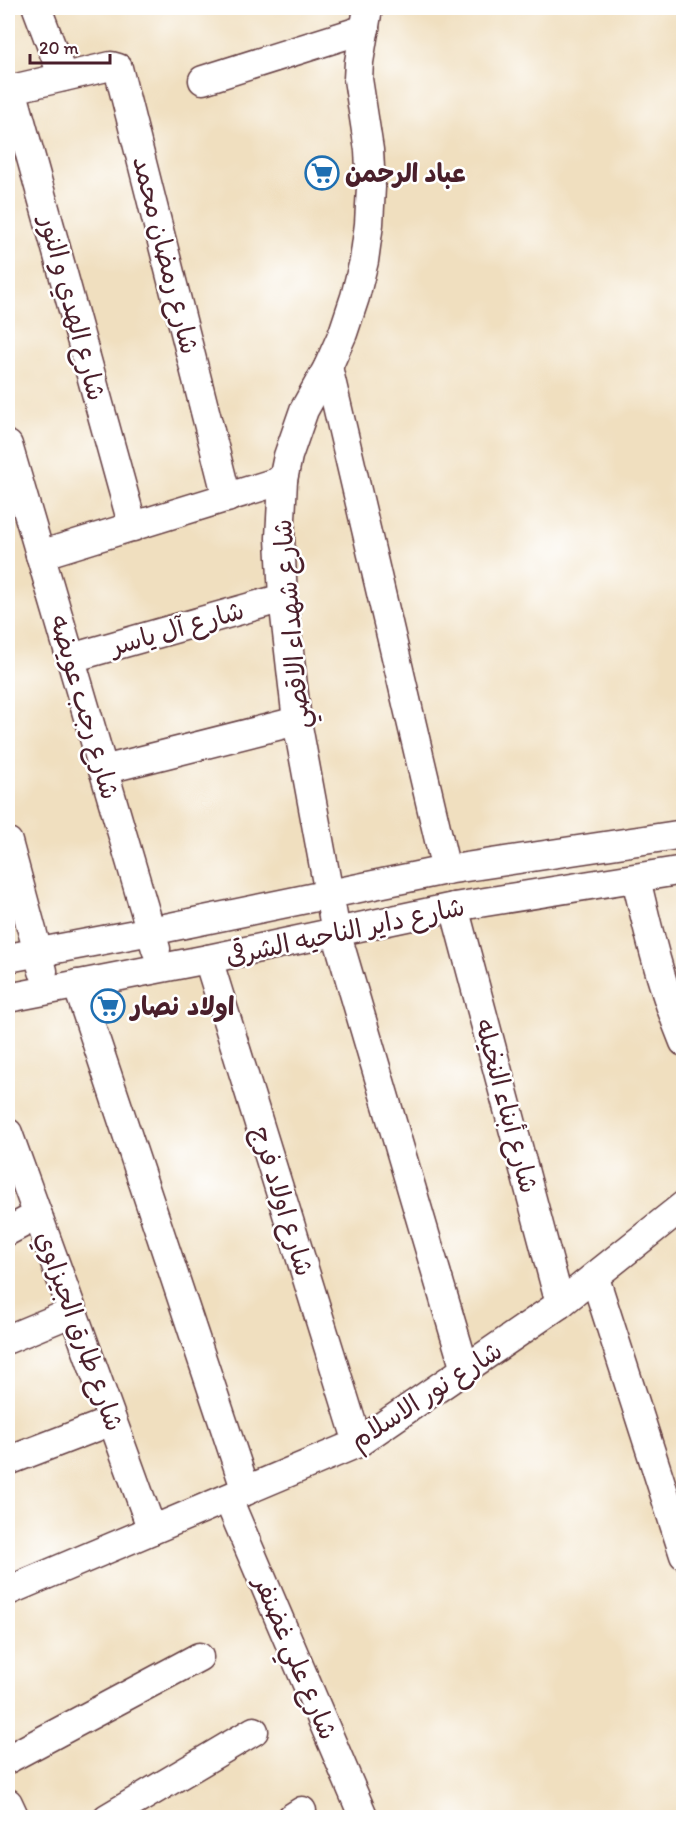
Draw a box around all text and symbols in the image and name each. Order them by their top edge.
scale bar [30,27,110,65]
text: 20 m [39,37,79,59]
street label: شارع رمضان محمد [124,153,206,358]
supermarket icon: عباد الرحمن [304,155,340,191]
place label: عباد الرحمن [345,157,466,189]
street label: شارع الهدي و النور [30,210,113,405]
street label: شارع شهداء الاقصي [266,517,323,730]
street label: شارع آل ياسر [105,594,248,665]
street label: شارع رجب عويضه [41,611,127,804]
street label: شارع داير الناحيه الشرقى [223,890,468,974]
supermarket icon: اولاد نصار [90,988,126,1024]
place label: اولاد نصار [129,990,235,1022]
street label: شارع أبناء النخيله [466,1015,546,1197]
street label: شارع اولاد فرج [243,1122,321,1280]
street label: شارع طارق الجيزاوي [26,1227,131,1436]
street label: شارع نور الاسلام [344,1334,510,1459]
street label: شارع علي غضنفر [240,1570,345,1747]

